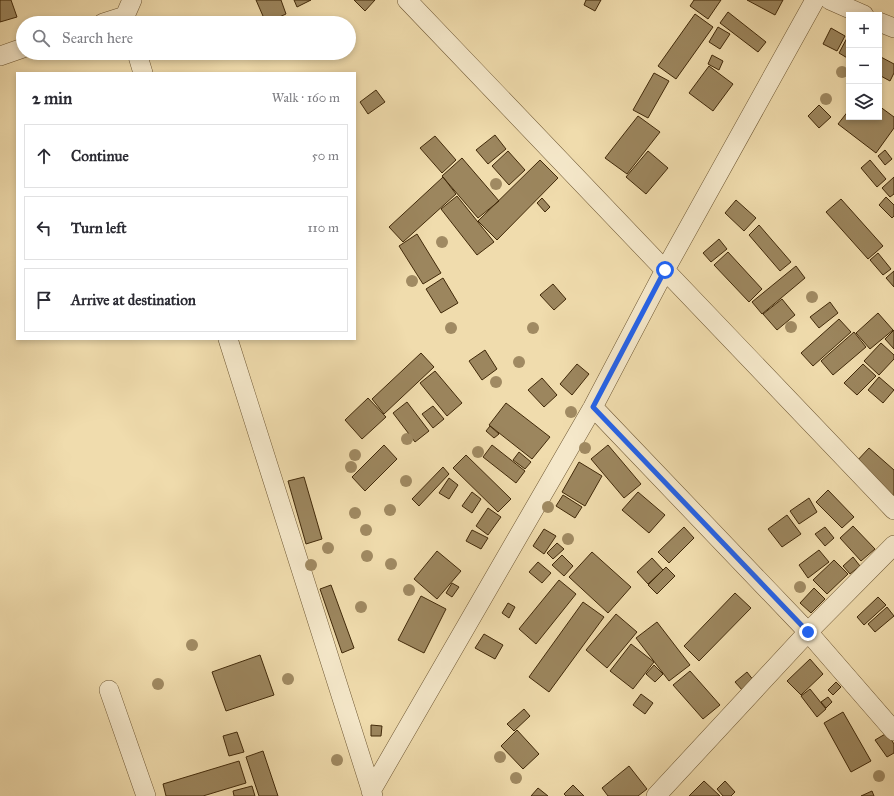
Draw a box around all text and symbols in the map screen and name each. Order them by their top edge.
map controls [846,12,882,120]
button: + [846,12,882,48]
search box [16,16,356,60]
icon: search [30,27,52,49]
text: Search here [62,29,133,47]
button: − [846,48,882,84]
button: layers [846,84,882,120]
text: 2 min [32,88,72,109]
text: Walk · 160 m [272,90,340,106]
icon: ahead [33,145,55,167]
text: Continue [71,147,129,165]
text: 50 m [312,148,339,164]
icon: left [33,217,55,239]
text: Turn left [71,219,127,237]
text: 110 m [307,220,339,236]
route start [656,261,674,279]
icon: arrive [33,289,55,311]
text: Arrive at destination [71,291,196,309]
route end [799,623,817,641]

